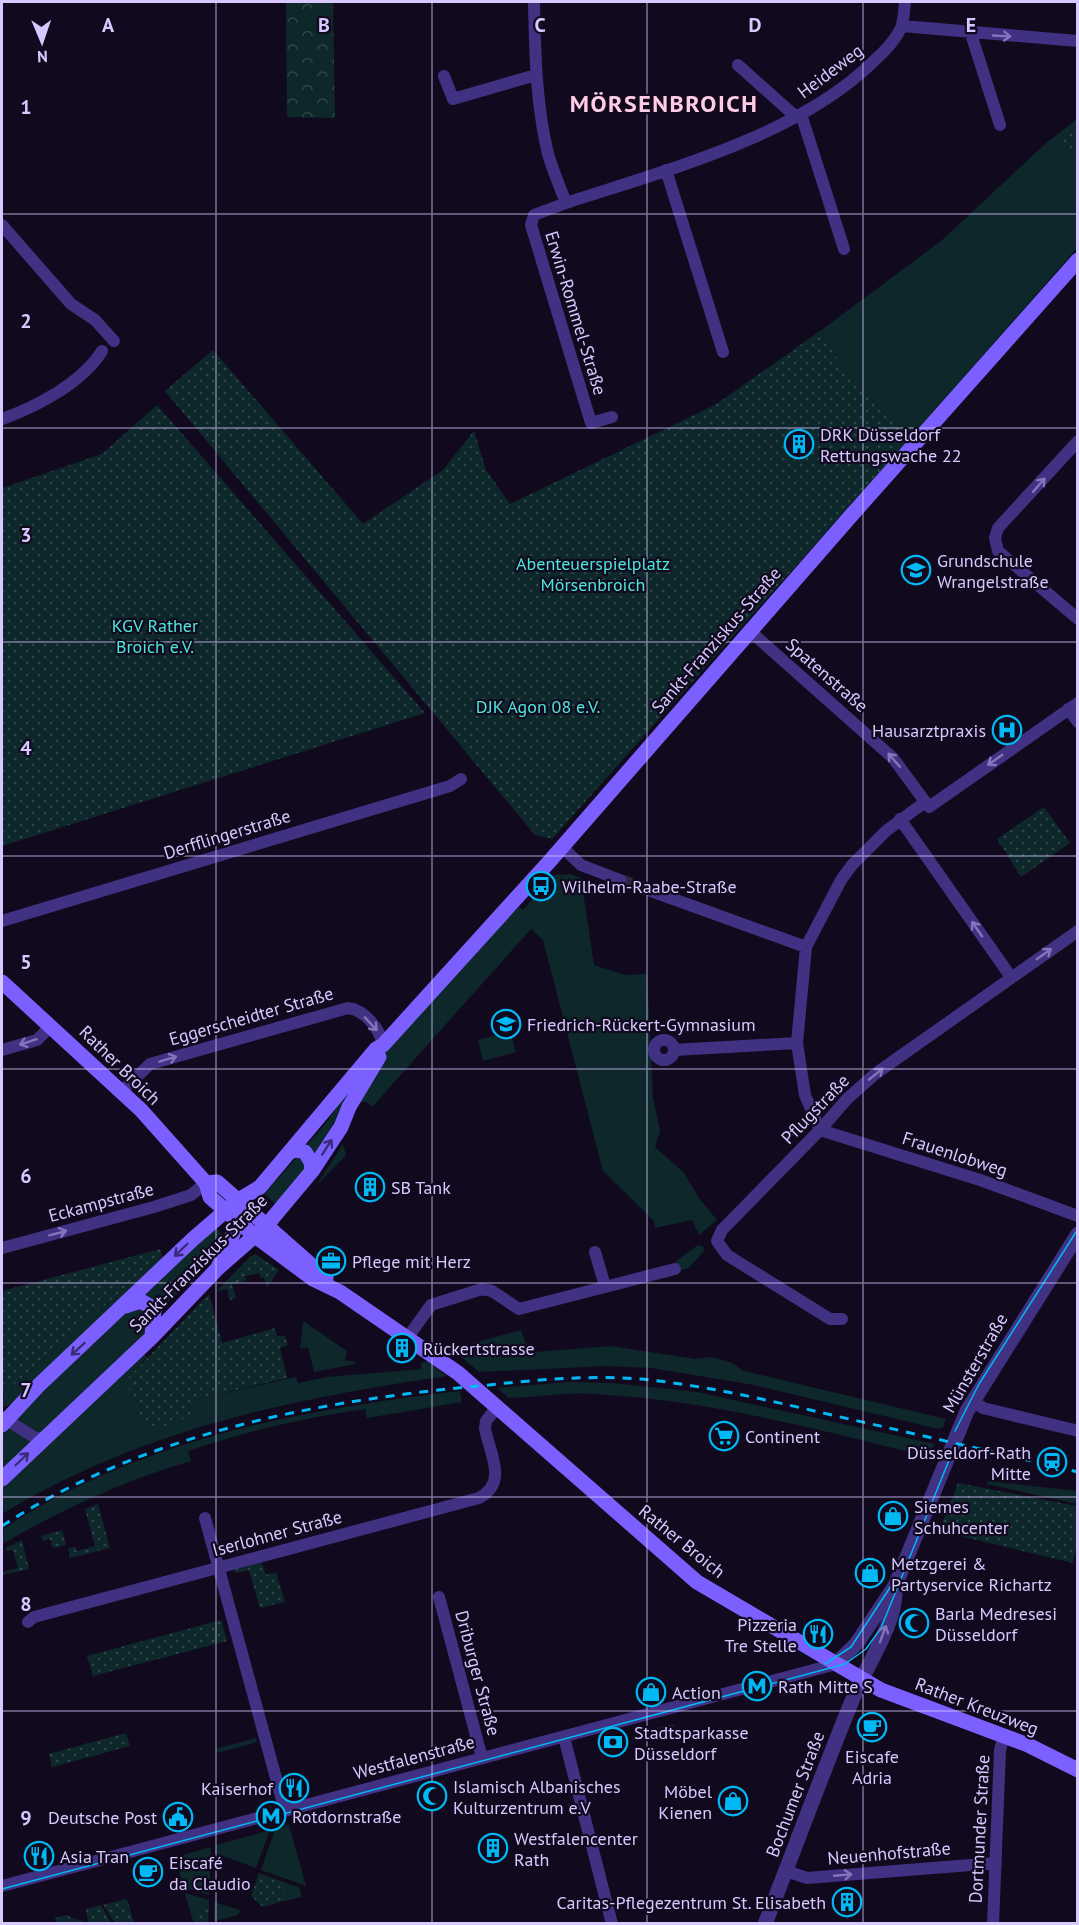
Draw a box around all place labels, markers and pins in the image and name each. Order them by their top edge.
place label: DRK Düsseldorf Rettungswache 22 [820,423,962,467]
building icon: DRK Düsseldorf Rettungswache 22 [783,428,815,460]
place label: Grundschule Wrangelstraße [937,549,1049,593]
school or university icon: Grundschule Wrangelstraße [900,554,932,586]
hospital icon: Hausarztpraxis [991,714,1023,746]
place label: Hausarztpraxis [872,719,986,742]
bus stop icon: Wilhelm-Raabe-Straße [525,870,557,902]
place label: Wilhelm-Raabe-Straße [562,875,737,898]
school or university icon: Friedrich-Rückert-Gymnasium [490,1008,522,1040]
place label: Friedrich-Rückert-Gymnasium [527,1013,756,1036]
building icon: SB Tank [354,1171,386,1203]
place label: SB Tank [391,1176,451,1199]
office icon: Pflege mit Herz [315,1245,347,1277]
place label: Pflege mit Herz [352,1250,471,1273]
building icon: Rückertstrasse [386,1332,418,1364]
place label: Rückertstrasse [423,1337,535,1360]
supermarket icon: Continent [708,1420,740,1452]
place label: Continent [745,1425,820,1448]
place label: Düsseldorf-Rath Mitte [907,1441,1031,1485]
station icon: Düsseldorf-Rath Mitte [1036,1446,1068,1478]
place label: Siemes Schuhcenter [914,1495,1009,1539]
shop icon: Siemes Schuhcenter [877,1500,909,1532]
place label: Metzgerei & Partyservice Richartz [891,1552,1052,1596]
shop icon: Metzgerei & Partyservice Richartz [854,1557,886,1589]
place label: Barla Medresesi Düsseldorf [935,1602,1057,1646]
mosque icon: Barla Medresesi Düsseldorf [898,1607,930,1639]
place label: Pizzeria Tre Stelle [725,1613,797,1657]
restaurant icon: Pizzeria Tre Stelle [802,1618,834,1650]
metro station icon: Rath Mitte S [741,1670,773,1702]
place label: Rath Mitte S [778,1675,873,1698]
shop icon: Action [635,1676,667,1708]
place label: Action [672,1681,721,1704]
cafe icon: Eiscafe Adria [856,1711,888,1743]
place label: Stadtsparkasse Düsseldorf [634,1721,749,1765]
bank icon: Stadtsparkasse Düsseldorf [597,1726,629,1758]
place label: Eiscafe Adria [845,1745,899,1789]
restaurant icon: Kaiserhof [278,1772,310,1804]
place label: Islamisch Albanisches Kulturzentrum e.V [453,1775,621,1819]
place label: Kaiserhof [201,1777,274,1800]
mosque icon: Islamisch Albanisches Kulturzentrum e.V [416,1780,448,1812]
place label: Möbel Kienen [658,1780,713,1824]
shop icon: Möbel Kienen [717,1785,749,1817]
metro station icon: Rotdornstraße [255,1800,287,1832]
public building icon: Deutsche Post [162,1801,194,1833]
place label: Rotdornstraße [292,1805,401,1828]
place label: Deutsche Post [48,1806,157,1829]
place label: Westfalencenter Rath [514,1827,638,1871]
building icon: Westfalencenter Rath [477,1832,509,1864]
restaurant icon: Asia Tran [23,1840,55,1872]
place label: Asia Tran [60,1845,129,1868]
place label: Eiscafé da Claudio [169,1851,251,1895]
cafe icon: Eiscafé da Claudio [132,1856,164,1888]
building icon: Caritas-Pflegezentrum St. Elisabeth [831,1886,863,1918]
place label: Caritas-Pflegezentrum St. Elisabeth [557,1891,826,1914]

